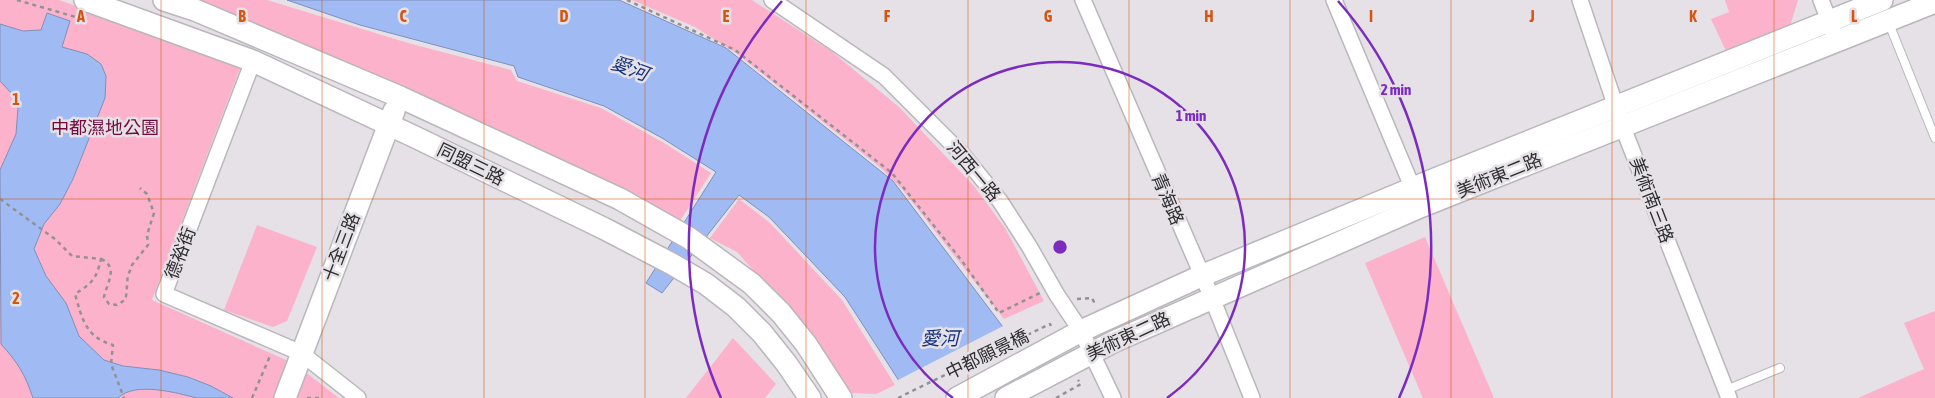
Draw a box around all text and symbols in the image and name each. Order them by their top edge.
text: A [76,7,85,25]
text: B [238,7,246,25]
text: C [399,7,407,25]
text: D [560,7,569,25]
text: E [723,7,730,25]
text: F [884,7,891,25]
text: G [1044,7,1053,25]
text: H [1204,7,1214,25]
text: I [1369,7,1373,25]
text: J [1528,7,1535,25]
text: K [1689,7,1697,25]
text: L [1851,7,1858,25]
water label: 愛河 [608,51,655,86]
text: 2 min [1381,81,1411,98]
text: 1 [12,90,20,108]
text: 1 min [1176,107,1206,124]
park label: 中都濕地公園 [51,117,159,138]
street label: 河西一路 [943,137,1005,205]
street label: 同盟三路 [434,139,508,189]
street label: 美術東二路 [1453,148,1545,202]
street label: 美術南三路 [1626,154,1678,246]
street label: 青海路 [1148,170,1188,228]
street label: 十全三路 [318,210,364,284]
street label: 德裕街 [161,224,199,282]
centre of rings [1051,238,1069,256]
text: 2 [12,289,20,307]
street label: 美術東二路 [1083,307,1173,365]
street label: 中都願景橋 [942,325,1032,383]
water label: 愛河 [921,327,963,349]

